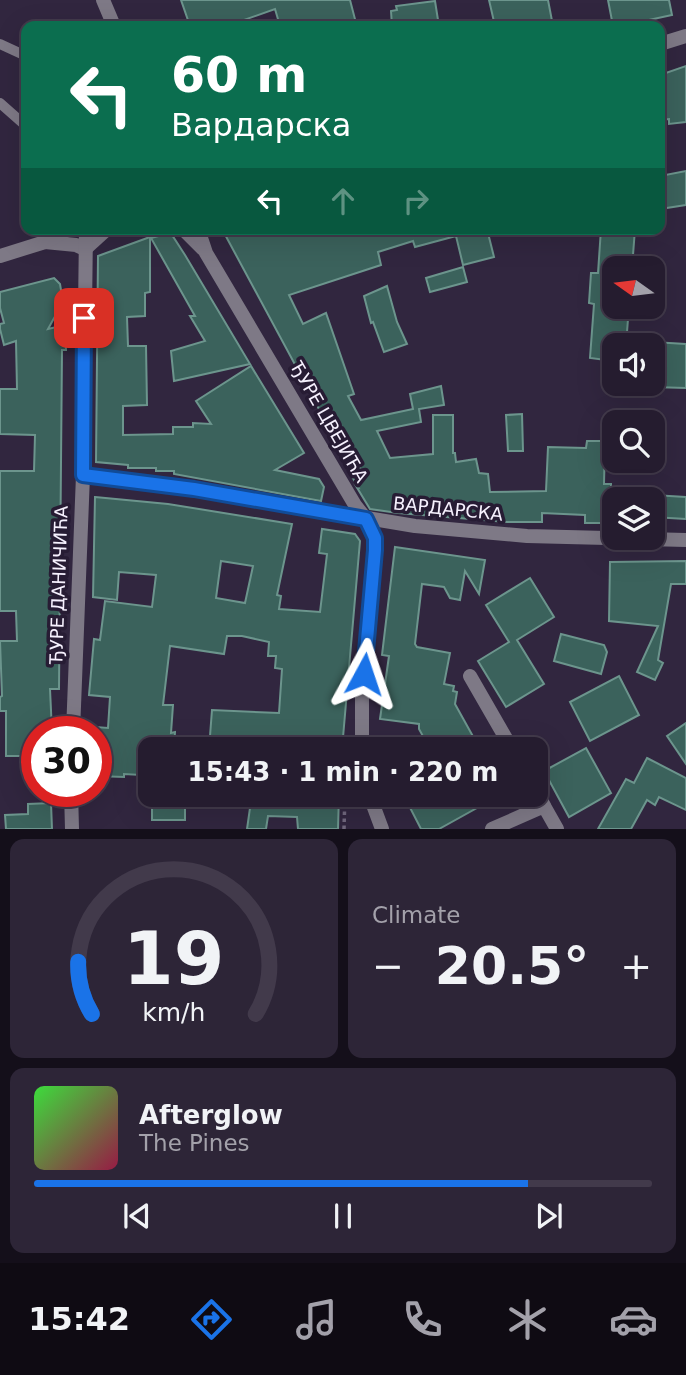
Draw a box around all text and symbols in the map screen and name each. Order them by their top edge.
text: 60 m [171,47,307,104]
icon: left [56,49,147,140]
text: Вардарска [171,106,351,144]
icon: left [251,182,289,220]
icon: ahead [324,182,362,220]
icon: right [397,182,435,220]
north arrow [602,256,665,318]
map controls [602,256,665,550]
pin [54,288,114,348]
icon: arrive [65,299,103,337]
button: sound [602,333,665,396]
street label: ЂУРЕ ЦВЕЈИЋА [286,357,373,486]
button: search [602,410,665,473]
button: layers [602,487,665,550]
street label: ВАРДАРСКА [392,492,505,525]
street label: ЂУРЕ ДАНИЧИЋА [45,505,72,666]
position arrow [327,637,401,711]
speed limit sign: 30 [21,716,112,807]
text: 15:43 · 1 min · 220 m [188,757,498,787]
text: Climate [372,902,461,928]
text: 19 [123,917,225,1002]
text: 20.5° [435,936,589,996]
text: − [372,944,404,988]
text: + [620,944,652,988]
text: km/h [142,998,206,1027]
text: Afterglow [139,1100,283,1130]
text: The Pines [139,1130,250,1156]
icon: previous [118,1197,156,1235]
icon: pause [324,1197,362,1235]
icon: next [530,1197,568,1235]
icon: directions [187,1295,236,1344]
icon: music [292,1295,341,1344]
icon: phone [398,1295,447,1344]
icon: climate [503,1295,552,1344]
icon: car [609,1295,658,1344]
text: 15:42 [28,1300,130,1338]

